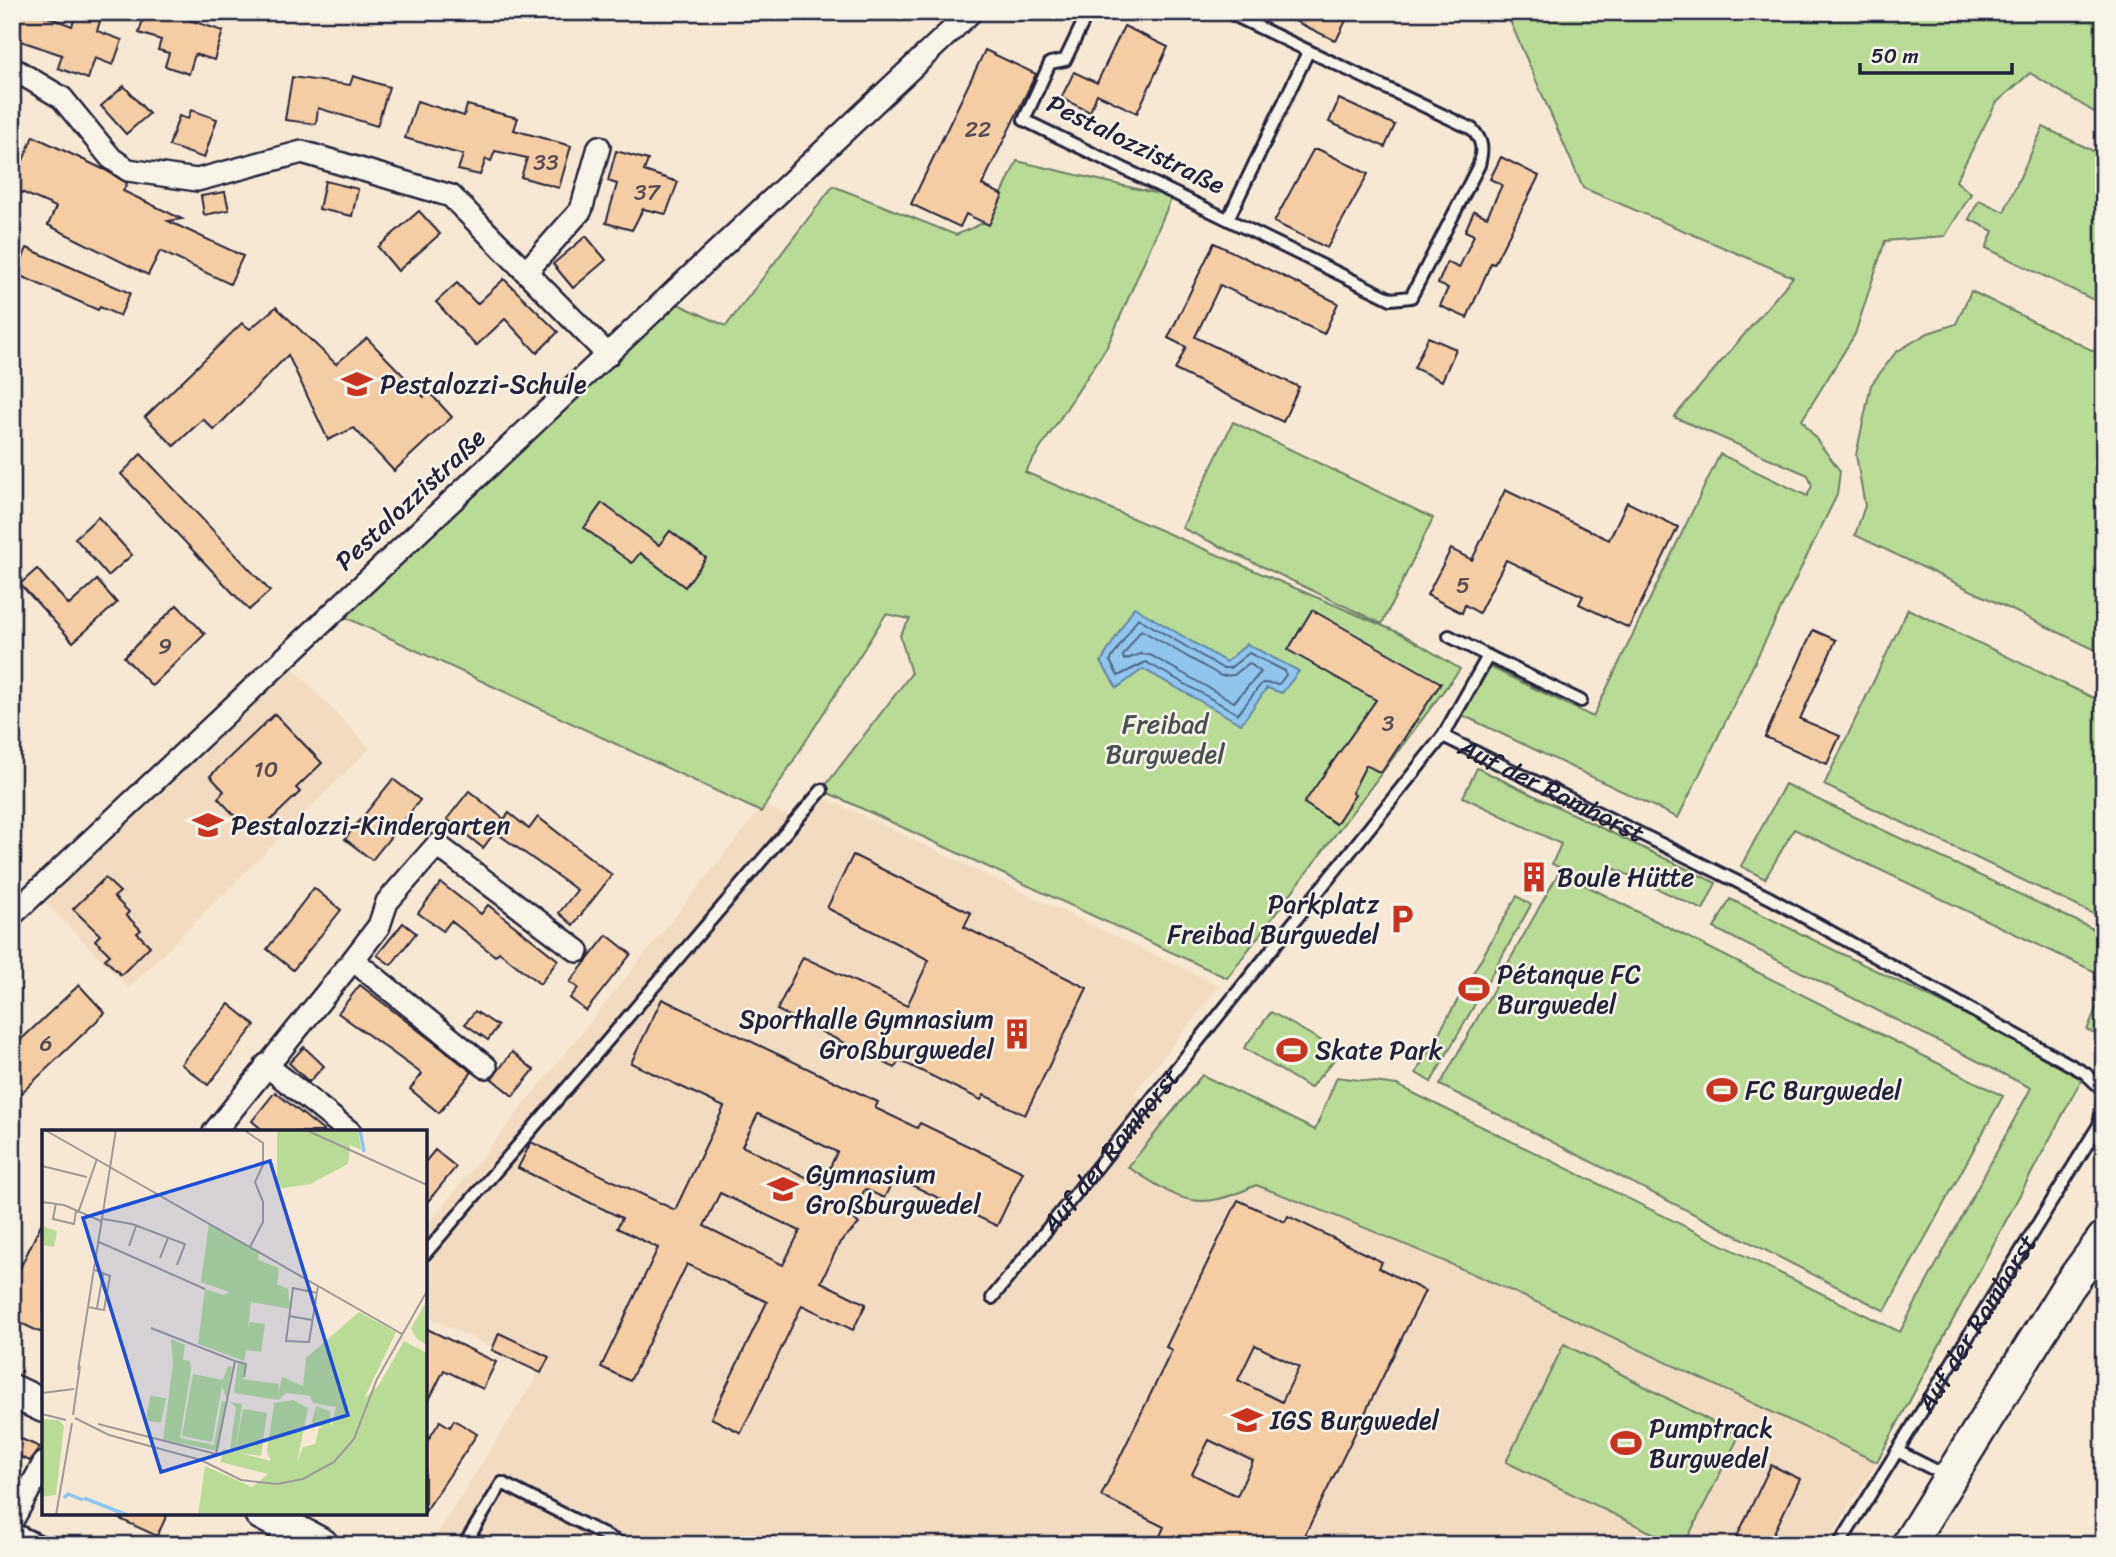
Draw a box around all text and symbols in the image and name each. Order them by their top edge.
scale bar [1860,32,2013,76]
text: 50 m [1871,37,1919,75]
street label: Pestalozzistraße [1039,81,1234,207]
house number: 22 [965,109,991,150]
house number: 33 [533,142,559,183]
house number: 37 [634,172,662,213]
place label: Pestalozzi-Schule [380,361,587,407]
school or university icon: Pestalozzi-Schule [340,367,374,401]
street label: Pestalozzistraße [323,416,497,582]
house number: 5 [1456,565,1470,606]
house number: 9 [158,626,172,667]
park label: Freibad Burgwedel [1105,701,1225,777]
house number: 3 [1382,703,1395,744]
street label: Auf der Ramhorst [1450,724,1653,856]
house number: 10 [254,749,278,790]
place label: Pestalozzi-Kindergarten [231,802,510,848]
school or university icon: Pestalozzi-Kindergarten [191,808,225,842]
place label: Boule Hütte [1557,854,1694,900]
building icon: Boule Hütte [1517,860,1551,894]
place label: Parkplatz Freibad Burgwedel [1167,881,1380,957]
parking icon: Parkplatz Freibad Burgwedel [1385,902,1419,936]
place label: Pétanque FC Burgwedel [1497,951,1641,1027]
sports icon: Pétanque FC Burgwedel [1457,972,1491,1006]
place label: Sporthalle Gymnasium Großburgwedel [739,996,995,1072]
building icon: Sporthalle Gymnasium Großburgwedel [1000,1017,1034,1051]
house number: 6 [39,1023,53,1064]
place label: Skate Park [1315,1027,1443,1073]
sports icon: Skate Park [1275,1033,1309,1067]
street label: Auf der Ramhorst [1028,1057,1192,1245]
place label: FC Burgwedel [1745,1067,1902,1113]
sports icon: FC Burgwedel [1705,1073,1739,1107]
inset map [42,1130,427,1515]
place label: Gymnasium Großburgwedel [806,1151,981,1227]
school or university icon: Gymnasium Großburgwedel [766,1172,800,1206]
street label: Auf der Ramhorst [1903,1224,2049,1423]
place label: IGS Burgwedel [1269,1397,1440,1443]
school or university icon: IGS Burgwedel [1230,1403,1264,1437]
place label: Pumptrack Burgwedel [1649,1405,1773,1481]
sports icon: Pumptrack Burgwedel [1609,1426,1643,1460]

